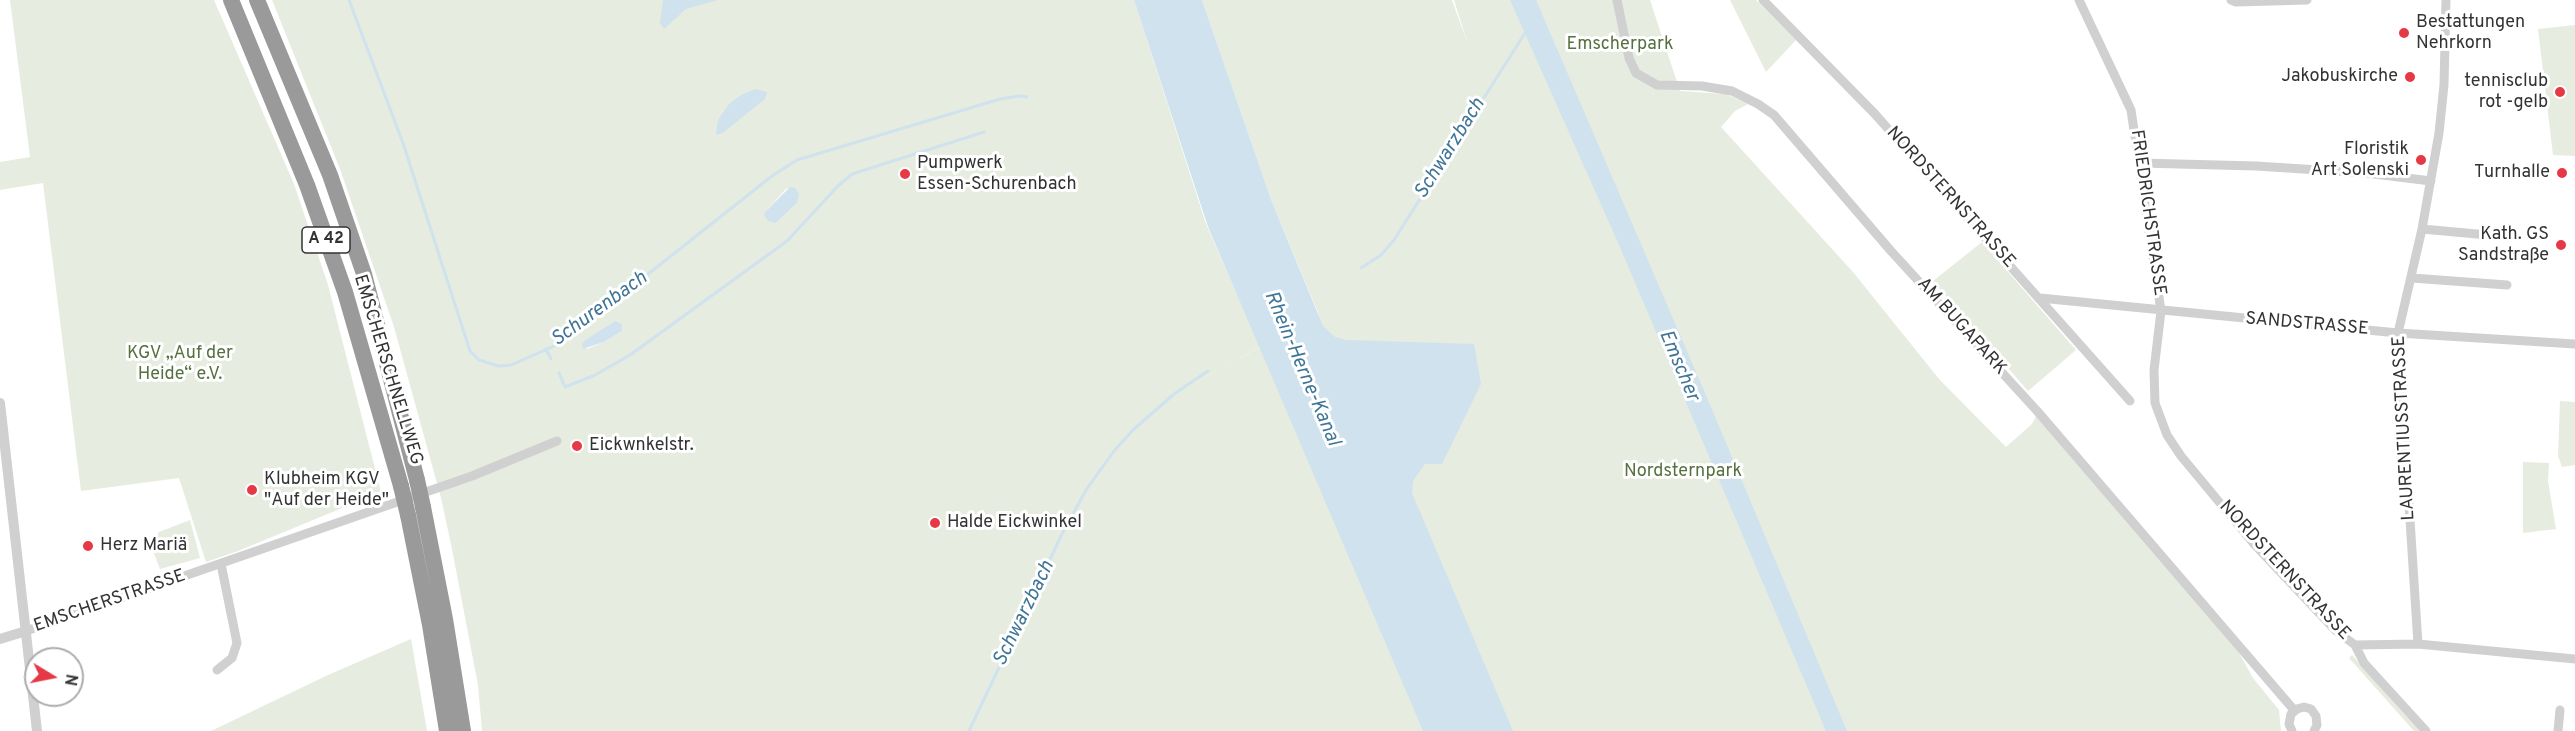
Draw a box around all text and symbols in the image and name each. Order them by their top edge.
place label: Bestattungen Nehrkorn [2416,12,2525,54]
marker: Bestattungen Nehrkorn [2397,26,2411,40]
park label: Emscherpark [1567,34,1673,56]
place label: Jakobuskirche [2281,66,2398,88]
marker: Jakobuskirche [2403,70,2417,84]
place label: tennisclub rot -gelb [2464,71,2548,113]
marker: tennisclub rot -gelb [2553,85,2567,99]
water label: Schwarzbach [1411,94,1491,204]
street label: NORDSTERNSTRASSE [1881,123,2019,273]
street label: FRIEDRICHSTRASSE [2125,128,2169,298]
place label: Floristik Art Solenski [2311,139,2409,182]
place label: Pumpwerk Essen-Schurenbach [917,153,1077,195]
marker: Floristik Art Solenski [2414,153,2428,167]
place label: Turnhalle [2474,162,2550,184]
marker: Turnhalle [2555,166,2569,180]
marker: Pumpwerk Essen-Schurenbach [898,167,912,181]
place label: Kath. GS Sandstraße [2458,224,2549,266]
road number: A 42 [302,227,350,253]
marker: Kath. GS Sandstraße [2554,238,2568,252]
water label: Schurenbach [547,267,653,353]
street label: EMSCHERSCHNELLWEG [348,272,426,468]
street label: AM BUGAPARK [1912,274,2010,380]
water label: Rhein-Herne-Kanal [1258,288,1344,450]
street label: SANDSTRASSE [2244,309,2370,341]
water label: Emscher [1652,327,1704,405]
street label: LAURENTIUSSTRASSE [2389,335,2421,521]
park label: KGV „Auf der Heide“ e.V. [127,343,233,386]
place label: Eickwnkelstr. [589,435,694,457]
marker: Eickwnkelstr. [570,439,584,453]
park label: Nordsternpark [1624,461,1742,483]
place label: Klubheim KGV "Auf der Heide" [264,469,389,512]
marker: Klubheim KGV "Auf der Heide" [245,483,259,497]
street label: NORDSTERNSTRASSE [2214,497,2354,645]
place label: Halde Eickwinkel [947,512,1082,534]
marker: Halde Eickwinkel [928,516,942,530]
place label: Herz Mariä [100,535,187,557]
marker: Herz Mariä [81,539,95,553]
water label: Schwarzbach [989,557,1061,671]
street label: EMSCHERSTRASSE [31,566,189,638]
north arrow [24,647,84,707]
text: N [59,672,81,687]

